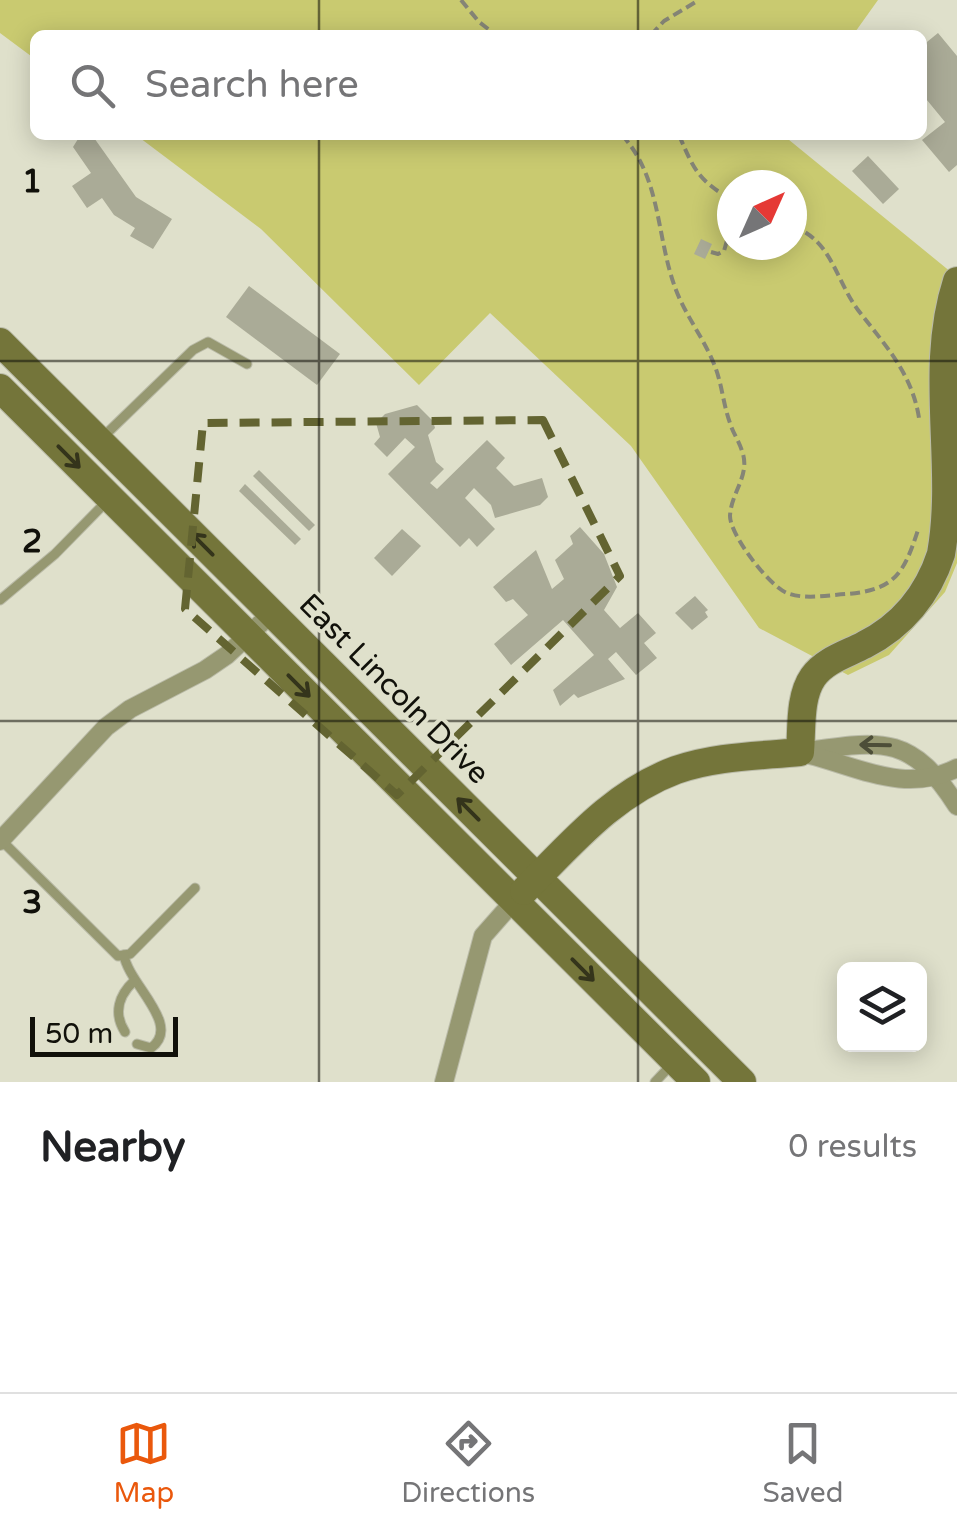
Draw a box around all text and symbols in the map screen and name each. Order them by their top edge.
search box [30,30,927,140]
icon: search [65,58,120,113]
text: Search here [145,62,359,108]
text: 1 [22,163,42,201]
north arrow [717,170,807,260]
one-way arrow [56,445,80,469]
text: 2 [22,523,42,561]
one-way arrow [191,532,215,556]
street label: East Lincoln Drive [291,586,497,792]
one-way arrow [287,674,311,698]
one-way arrow [859,736,892,754]
one-way arrow [456,798,480,822]
text: 3 [22,884,42,922]
one-way arrow [571,957,595,981]
map controls [837,962,927,1052]
button: layers [837,962,927,1052]
scale bar [30,1012,178,1056]
text: 50 m [45,1017,113,1051]
text: Nearby [40,1122,185,1173]
text: 0 results [788,1128,917,1166]
tab: Map [114,1416,174,1510]
tab: Directions [401,1416,535,1510]
tab: Saved [762,1416,843,1510]

